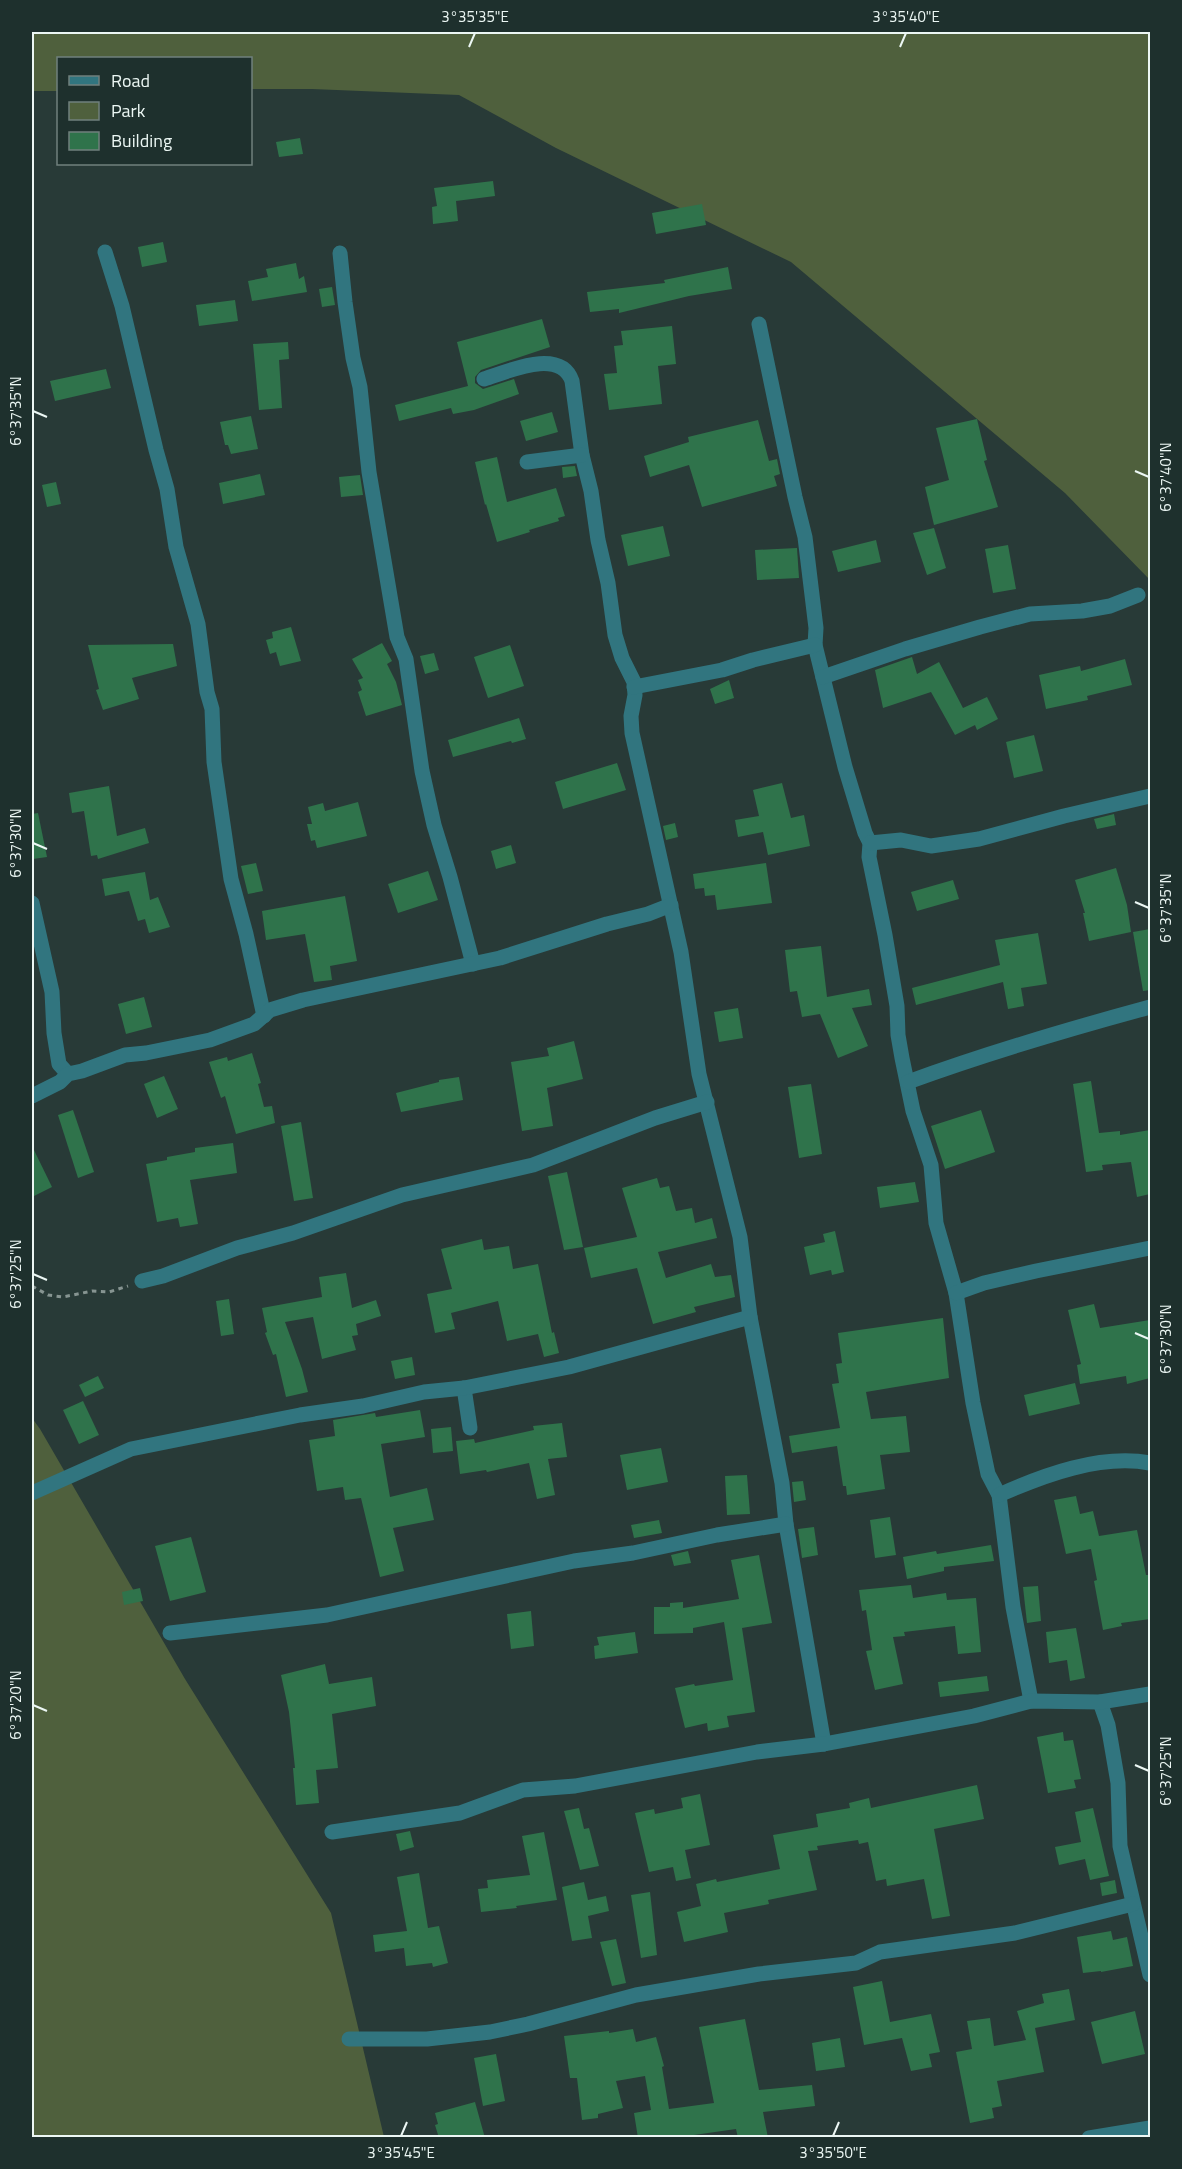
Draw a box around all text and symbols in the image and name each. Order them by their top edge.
text: 3°35'35"E [441,5,509,28]
text: 3°35'40"E [872,5,940,28]
legend [57,57,252,165]
text: Road [111,67,150,94]
text: Park [111,97,146,124]
text: Building [111,127,172,154]
text: 6°37'35"N [4,376,27,446]
text: 6°37'40"N [1154,442,1177,512]
text: 6°37'30"N [4,808,27,878]
text: 6°37'35"N [1154,873,1177,943]
text: 6°37'25"N [4,1239,27,1309]
text: 6°37'30"N [1154,1304,1177,1374]
text: 6°37'20"N [4,1670,27,1740]
text: 6°37'25"N [1154,1736,1177,1806]
text: 3°35'45"E [367,2141,435,2164]
text: 3°35'50"E [799,2141,867,2164]

